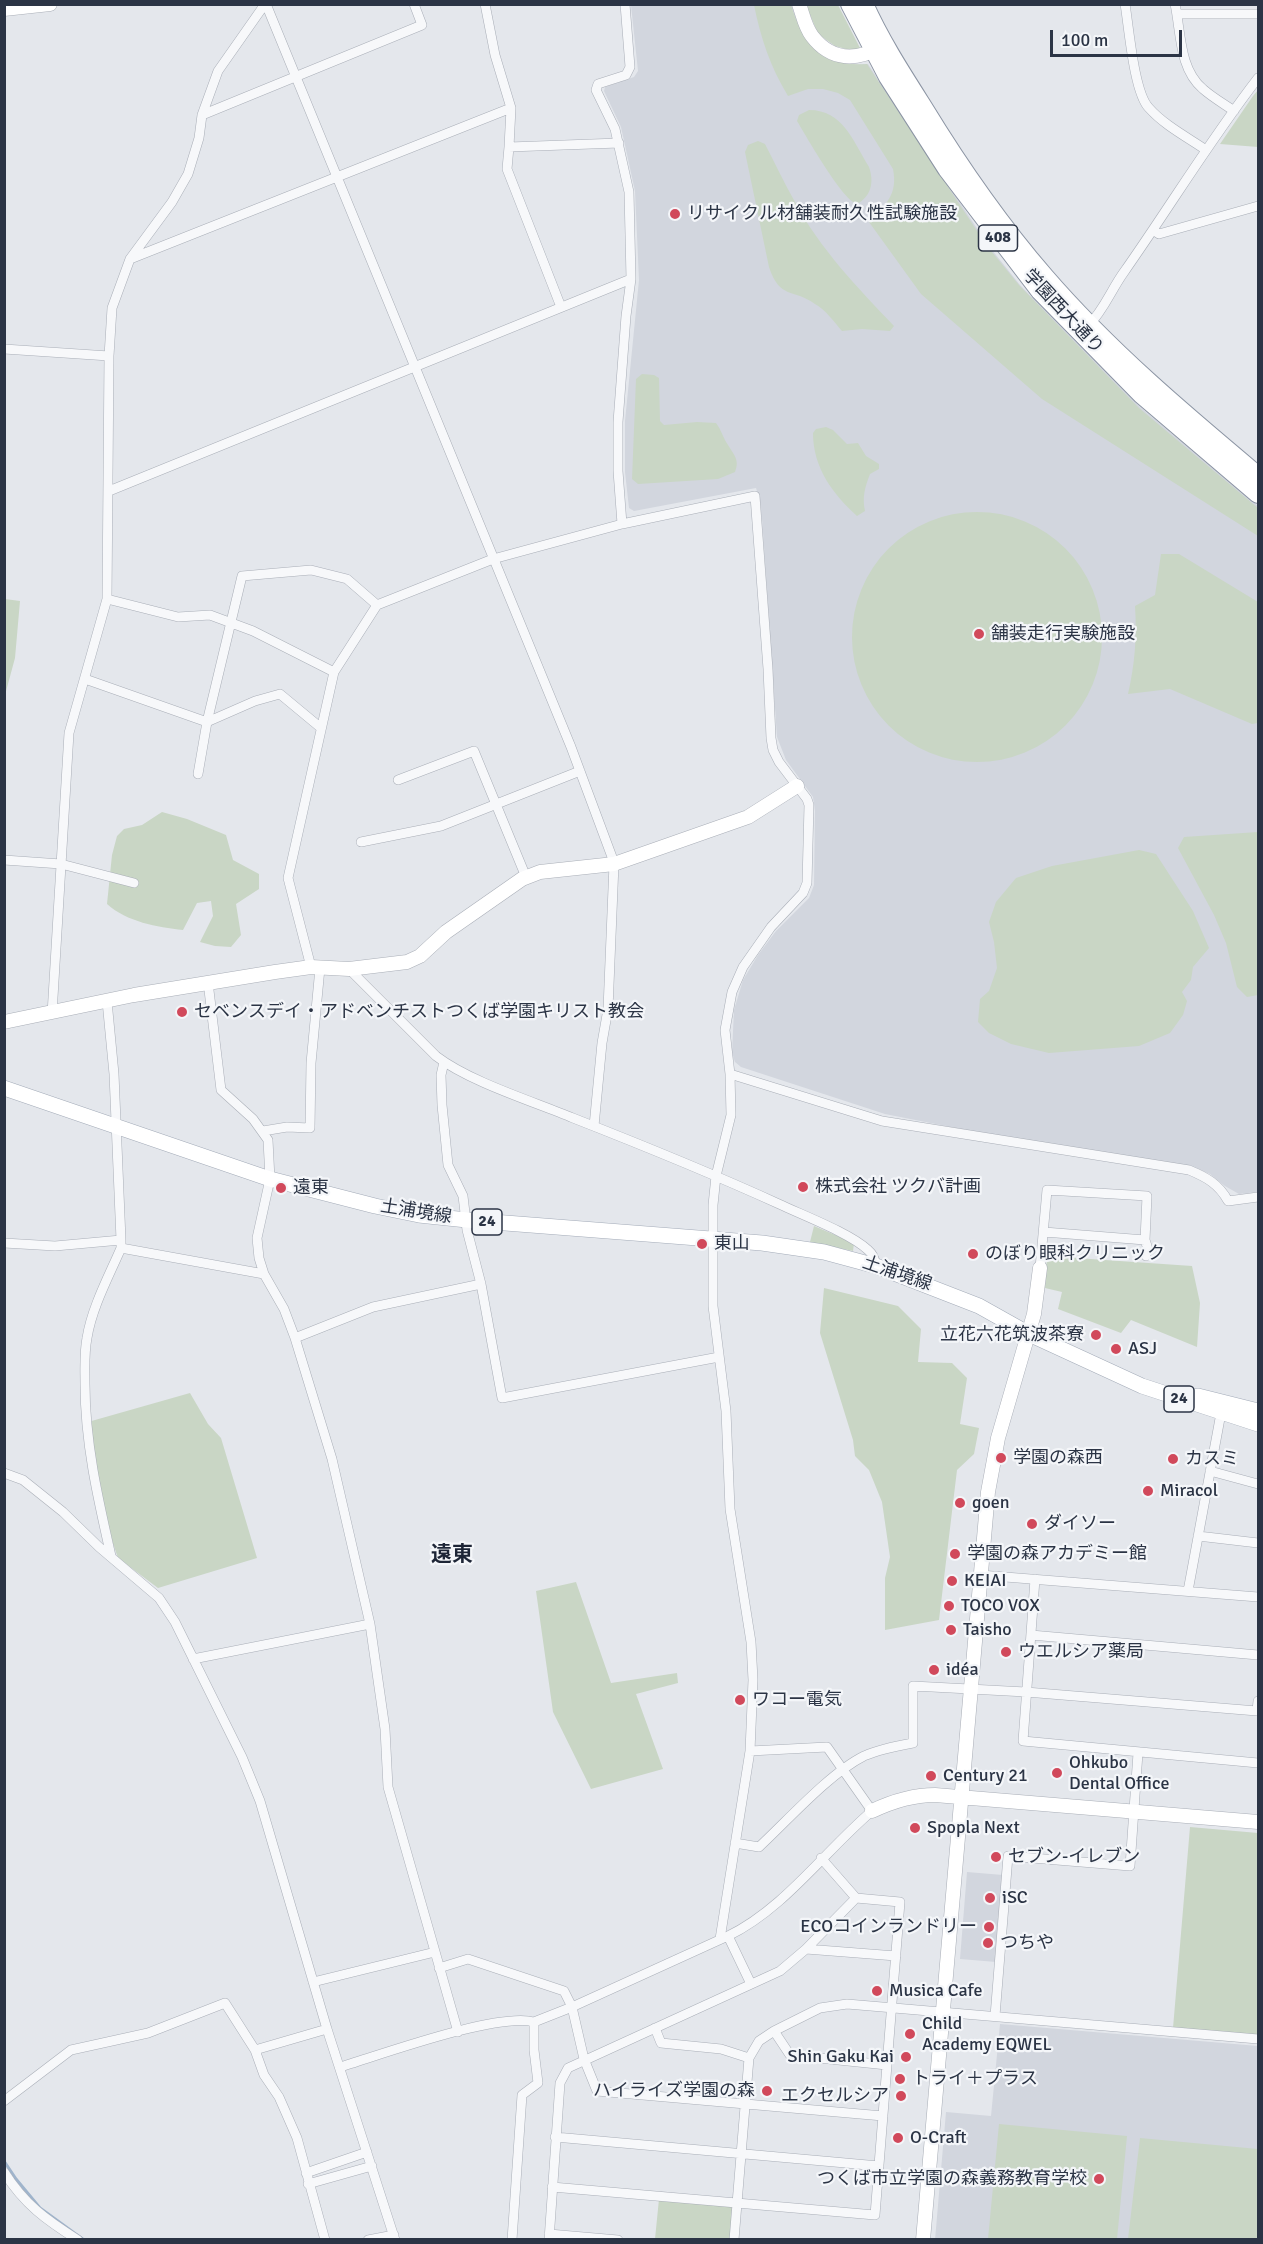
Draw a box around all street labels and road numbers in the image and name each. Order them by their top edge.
road number: 408 [978,225,1018,251]
street label: 学園西大通り [1018,265,1108,359]
street label: 土浦境線 [379,1196,453,1228]
road number: 24 [472,1209,502,1235]
street label: 土浦境線 [859,1252,935,1296]
road number: 24 [1164,1386,1194,1412]

